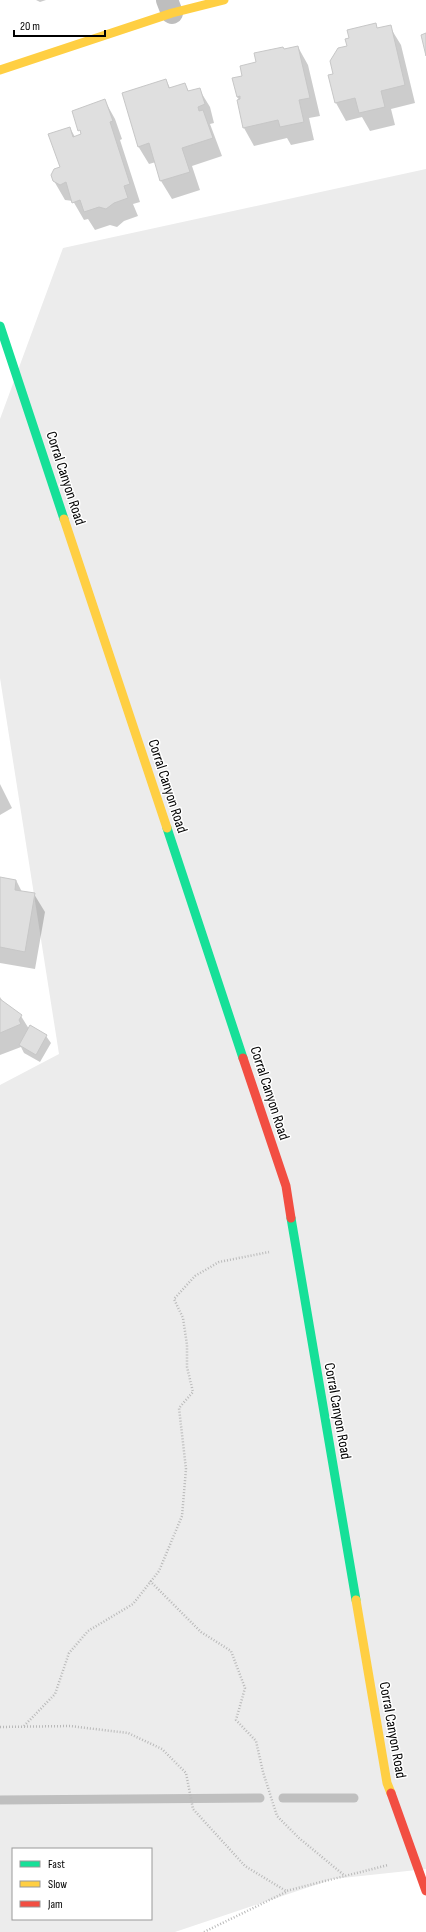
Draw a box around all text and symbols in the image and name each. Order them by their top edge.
scale bar [14,12,105,38]
text: 20 m [20,19,40,34]
street label: Corral Canyon Road [41,429,90,527]
street label: Corral Canyon Road [143,737,192,835]
street label: Corral Canyon Road [245,1044,294,1142]
street label: Corral Canyon Road [320,1361,355,1461]
street label: Corral Canyon Road [375,1680,410,1780]
legend [12,1848,152,1920]
text: Fast [48,1857,65,1872]
text: Slow [48,1877,67,1892]
text: Jam [47,1897,63,1912]

